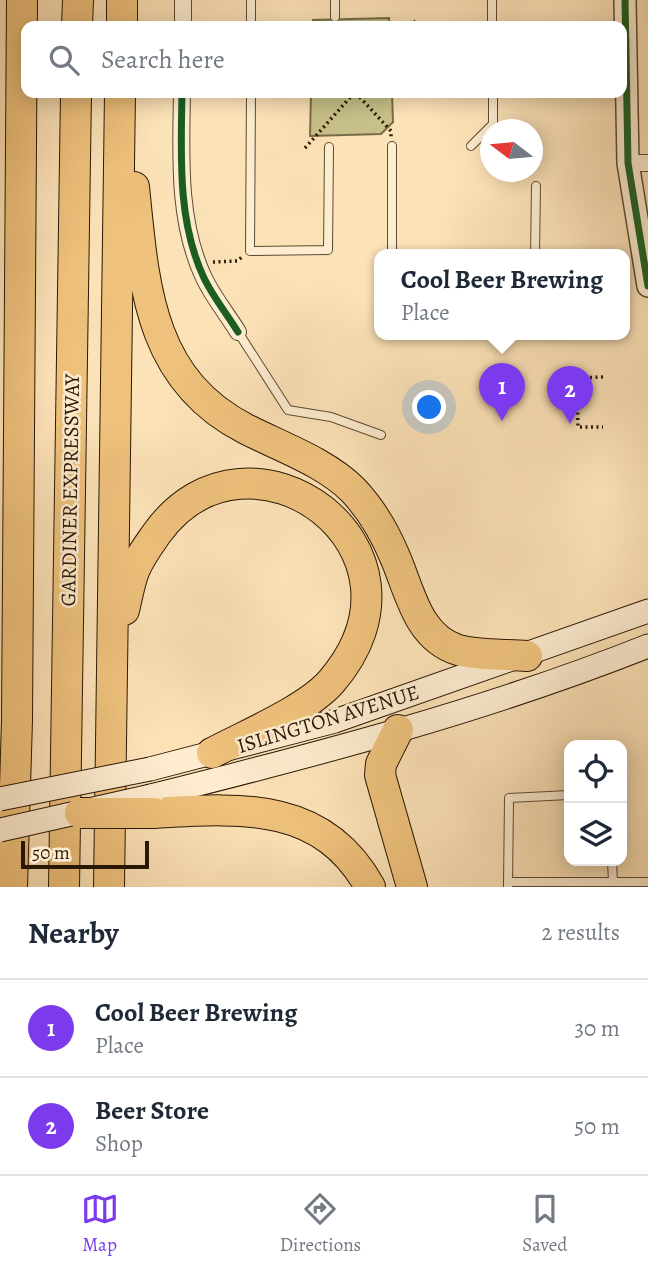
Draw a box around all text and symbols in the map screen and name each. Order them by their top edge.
search box [21,21,627,98]
icon: search [45,41,83,79]
text: Search here [101,42,225,77]
north arrow [480,119,543,182]
popup [374,249,630,340]
text: Cool Beer Brewing [401,262,603,297]
text: Place [401,297,450,328]
pin: 1 [479,363,525,421]
pin: 2 [547,366,593,424]
street label: GARDINER EXPRESSWAY [54,373,86,607]
your location [412,390,446,424]
street label: ISLINGTON AVENUE [234,678,422,760]
map controls [564,740,627,866]
button: locate [564,740,627,803]
button: layers [564,803,627,866]
scale bar [21,838,149,870]
text: 50 m [32,840,70,866]
text: Nearby [28,913,119,953]
text: 2 results [542,917,620,948]
text: Cool Beer Brewing [95,995,297,1030]
text: 1 [47,1013,55,1044]
text: 30 m [574,1013,620,1044]
text: Place [95,1030,144,1061]
text: Beer Store [95,1093,209,1128]
text: 2 [45,1111,57,1142]
text: 50 m [574,1111,620,1142]
text: Shop [95,1128,143,1159]
tab: Map [81,1190,119,1258]
tab: Directions [280,1190,361,1258]
tab: Saved [522,1190,567,1258]

